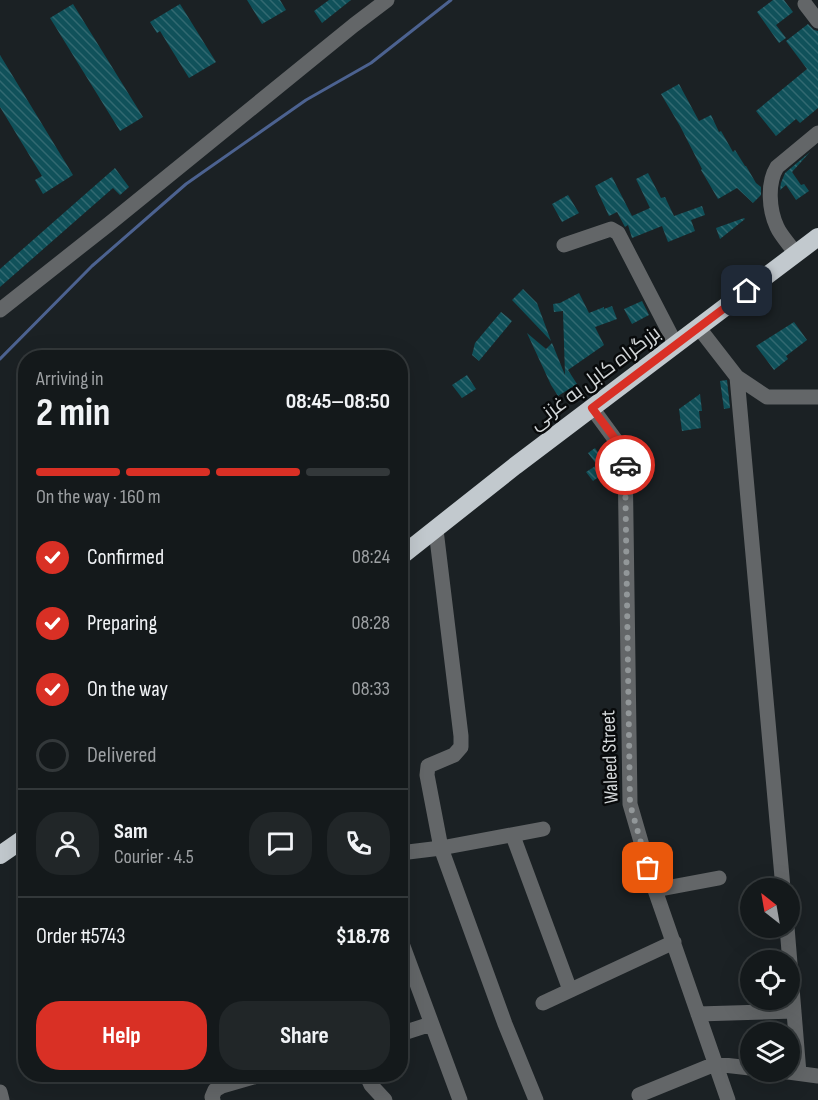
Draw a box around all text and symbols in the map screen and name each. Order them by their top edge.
pin [721,265,772,316]
icon: home [730,274,763,307]
street label: بزرگراه کابل به غزنی [525,321,665,435]
text: Arriving in [36,367,104,391]
text: 08:45–08:50 [286,388,390,415]
text: 2 min [36,390,110,437]
courier [595,435,655,495]
icon: car [609,449,642,482]
text: On the way · 160 m [36,485,161,509]
icon: check [36,541,69,574]
text: Confirmed [87,544,164,571]
text: 08:24 [352,545,390,569]
icon: check [36,607,69,640]
text: Preparing [87,610,157,637]
text: 08:28 [352,611,390,635]
icon: check [36,673,69,706]
text: On the way [87,676,168,703]
text: 08:33 [352,677,390,701]
street label: Waleed Street [596,710,624,804]
text: Delivered [87,742,156,769]
button: person [36,812,99,875]
button: chat [249,812,312,875]
button: phone [327,812,390,875]
text: Sam [114,818,148,845]
pin [622,842,673,893]
text: Courier · 4.5 [114,845,194,869]
icon: bag [631,851,664,884]
north arrow [740,878,800,938]
map controls [740,878,800,1082]
text: Order #5743 [36,923,126,950]
text: $18.78 [336,923,390,950]
button: locate [740,950,800,1010]
button: Help [36,1001,207,1070]
button: Share [219,1001,390,1070]
button: layers [740,1022,800,1082]

